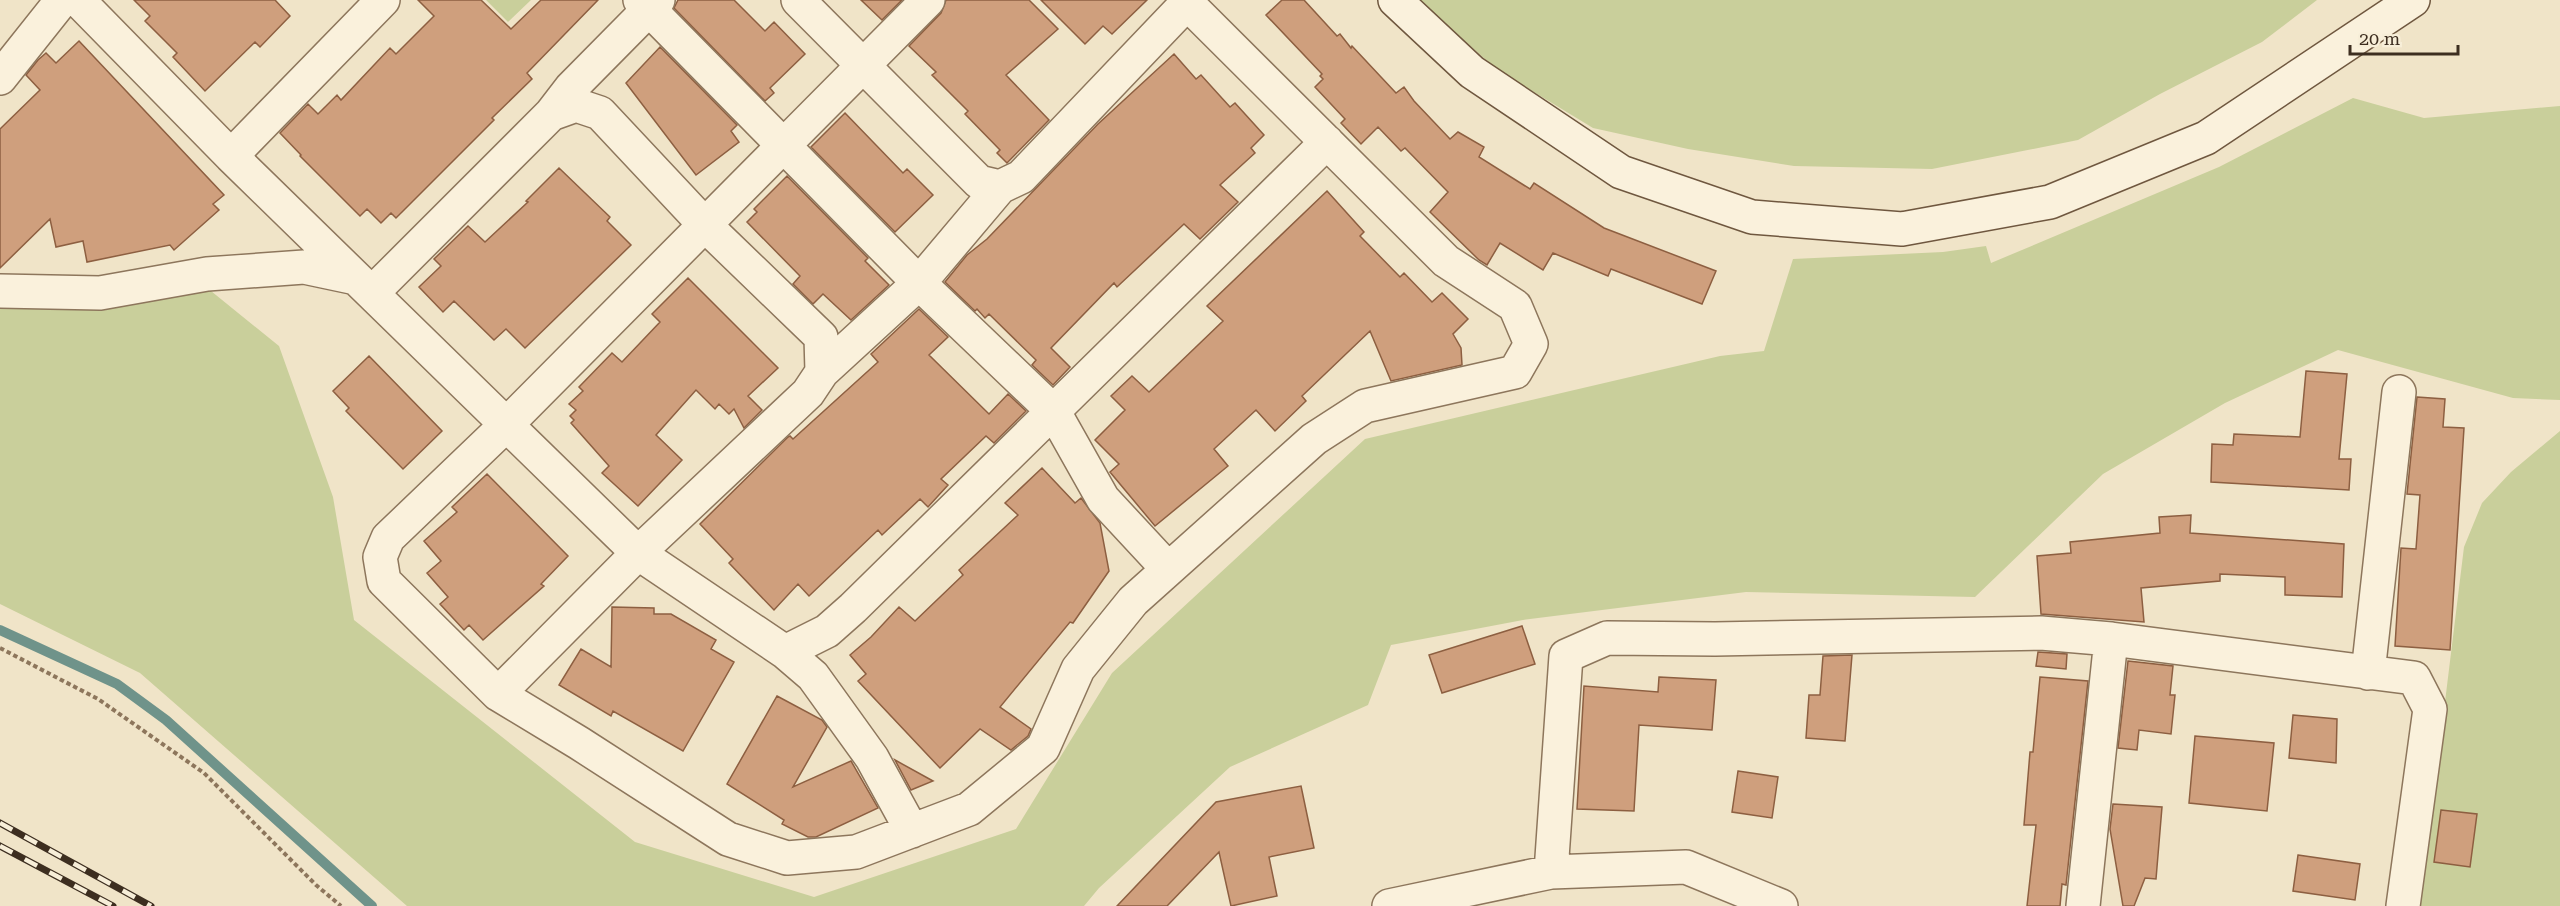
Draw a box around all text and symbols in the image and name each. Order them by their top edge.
scale bar [2350,18,2458,56]
text: 20 m [2359,28,2400,49]

